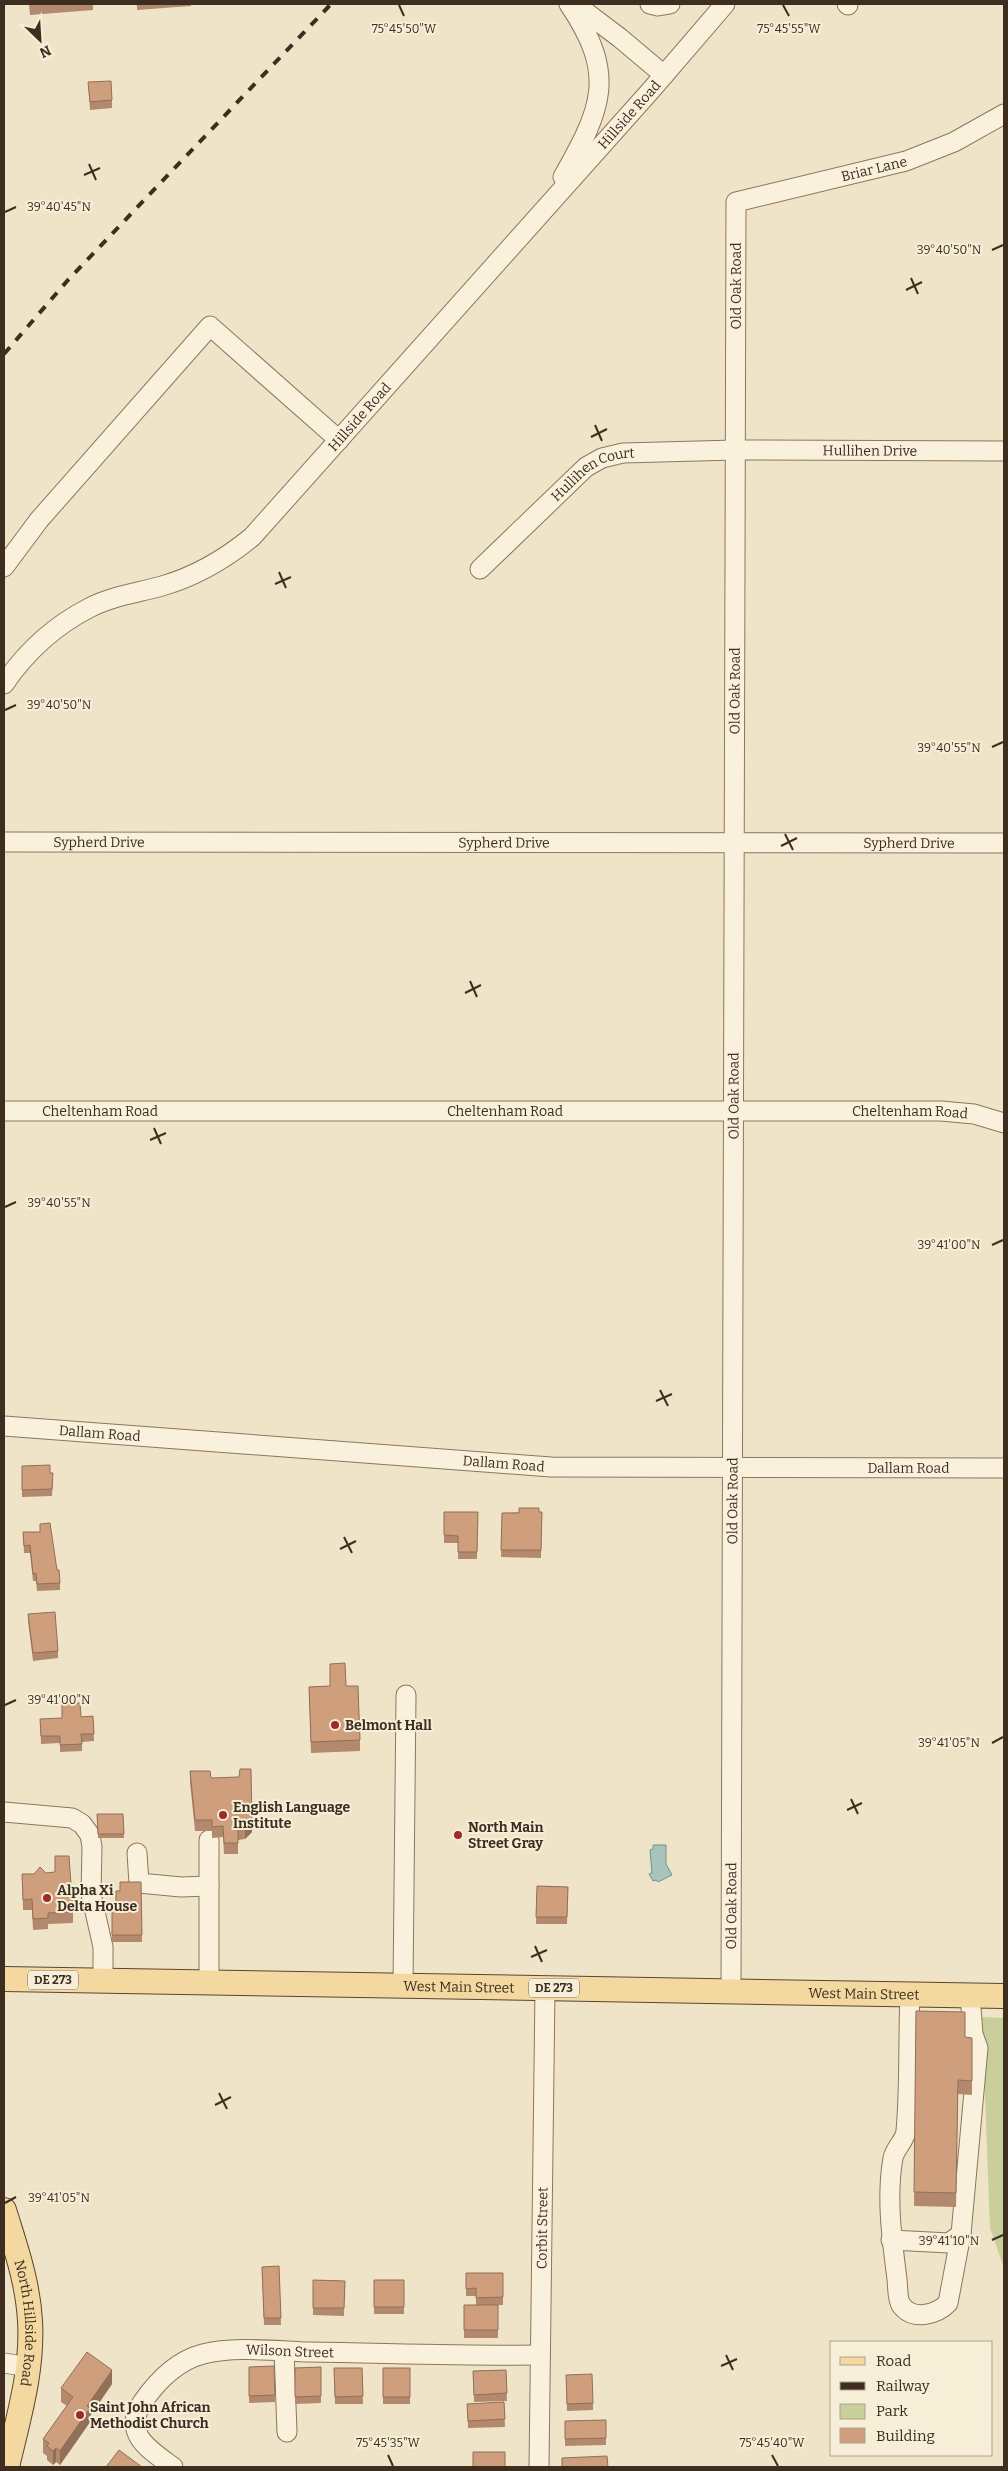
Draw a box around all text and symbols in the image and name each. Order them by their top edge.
north arrow [15,15,65,65]
text: 75°45'50"W [372,22,437,36]
text: 75°45'55"W [757,22,821,36]
text: N [37,41,54,61]
street label: Hillside Road [595,77,665,153]
street label: Briar Lane [839,153,909,185]
text: 39°40'45"N [27,200,92,214]
street label: Old Oak Road [728,242,745,330]
text: 39°40'50"N [917,243,982,257]
street label: Hillside Road [325,379,395,455]
street label: Hullihen Drive [822,442,917,460]
street label: Hullihen Court [548,445,635,505]
street label: Old Oak Road [727,647,744,735]
text: 39°40'50"N [27,698,92,712]
text: 39°40'55"N [917,741,981,755]
street label: Sypherd Drive [53,834,145,851]
street label: Sypherd Drive [458,834,550,852]
street label: Sypherd Drive [863,835,955,852]
street label: Old Oak Road [725,1052,743,1140]
street label: Cheltenham Road [42,1103,158,1120]
street label: Cheltenham Road [447,1103,563,1120]
street label: Cheltenham Road [852,1103,969,1122]
text: 39°40'55"N [27,1196,91,1210]
text: 39°41'00"N [917,1238,981,1252]
street label: Dallam Road [58,1422,141,1445]
street label: Dallam Road [462,1452,545,1475]
street label: Old Oak Road [724,1457,741,1545]
street label: Dallam Road [867,1460,950,1477]
text: 39°41'00"N [27,1693,91,1707]
place label: Belmont Hall [345,1717,433,1734]
marker: Belmont Hall [329,1719,341,1731]
text: 39°41'05"N [918,1736,980,1750]
place label: English Language Institute [233,1799,351,1832]
marker: English Language Institute [217,1809,229,1821]
place label: North Main Street Gray [468,1819,544,1852]
marker: North Main Street Gray [452,1829,464,1841]
street label: Old Oak Road [723,1862,740,1950]
place label: Alpha Xi Delta House [57,1882,137,1915]
marker: Alpha Xi Delta House [41,1892,53,1904]
road number: DE 273 [28,1970,78,1990]
street label: West Main Street [403,1978,515,1997]
road number: DE 273 [529,1979,579,1998]
street label: West Main Street [808,1985,919,2004]
street label: Corbit Street [533,2187,552,2269]
text: 39°41'05"N [28,2191,90,2205]
text: 39°41'10"N [919,2234,980,2248]
street label: North Hillside Road [10,2258,38,2388]
street label: Wilson Street [246,2341,334,2361]
legend [830,2341,993,2456]
text: Road [876,2352,911,2370]
text: Railway [876,2377,930,2395]
place label: Saint John African Methodist Church [90,2399,211,2432]
text: Park [876,2402,908,2420]
marker: Saint John African Methodist Church [74,2409,86,2421]
text: Building [876,2427,935,2445]
text: 75°45'35"W [356,2436,421,2450]
text: 75°45'40"W [739,2436,805,2450]

